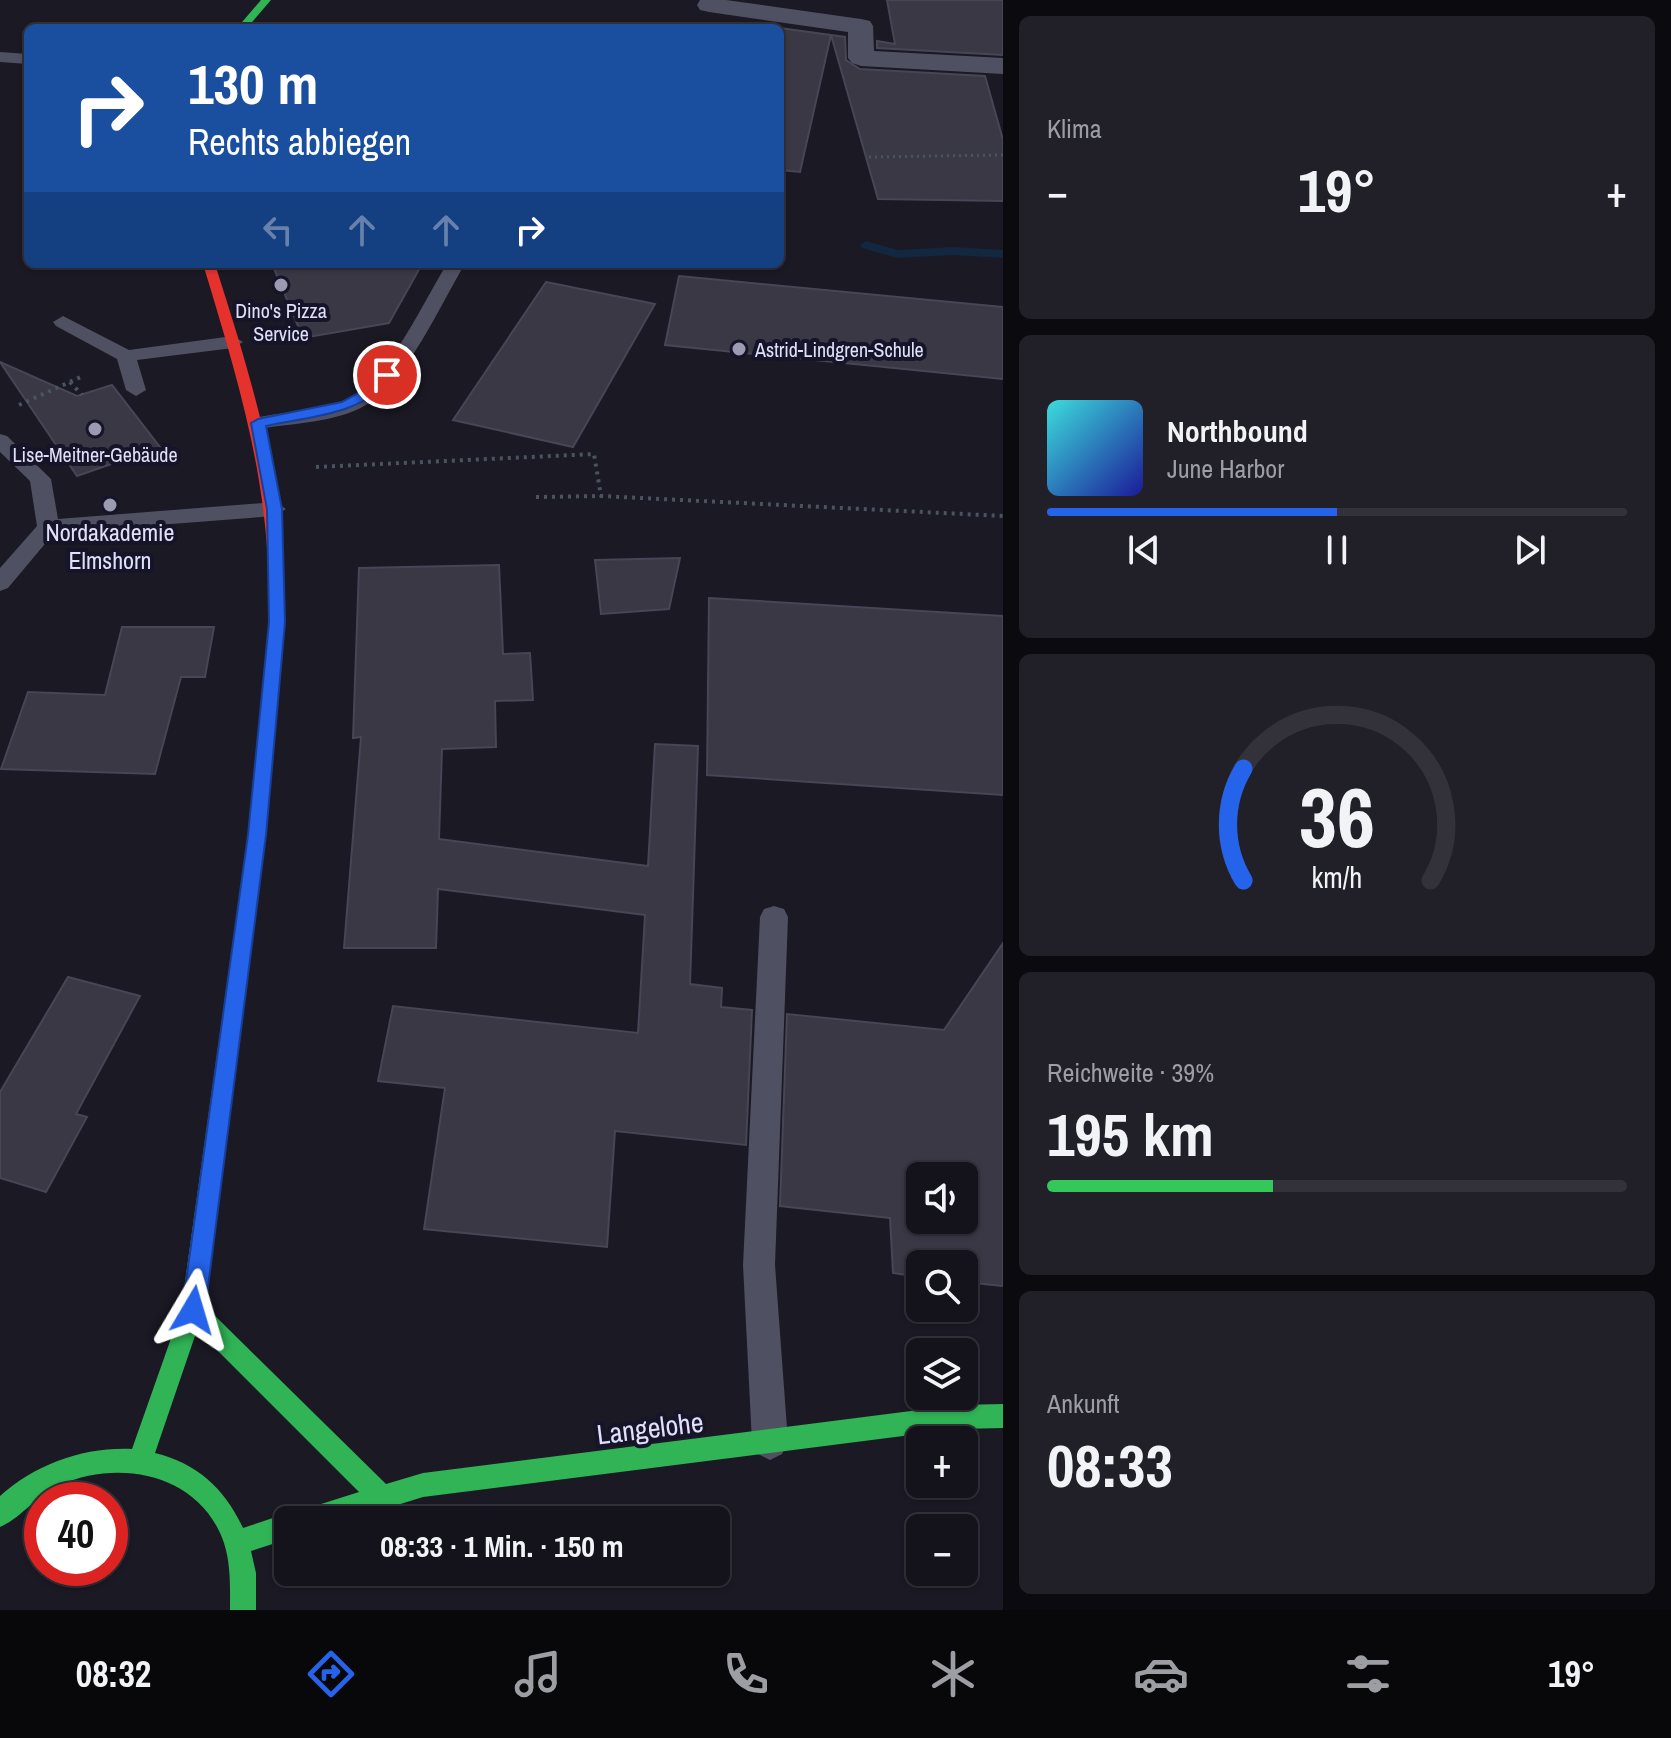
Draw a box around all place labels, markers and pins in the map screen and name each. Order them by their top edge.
marker: Dino's Pizza Service [272,276,290,294]
place label: Dino's Pizza Service [235,297,327,347]
place label: Astrid-Lindgren-Schule [754,336,924,363]
marker: Astrid-Lindgren-Schule [730,340,748,358]
pin [353,341,421,409]
marker: Lise-Meitner-Gebäude [86,420,104,438]
place label: Lise-Meitner-Gebäude [13,441,178,468]
marker: Nordakademie Elmshorn [101,496,119,514]
place label: Nordakademie Elmshorn [45,516,175,576]

